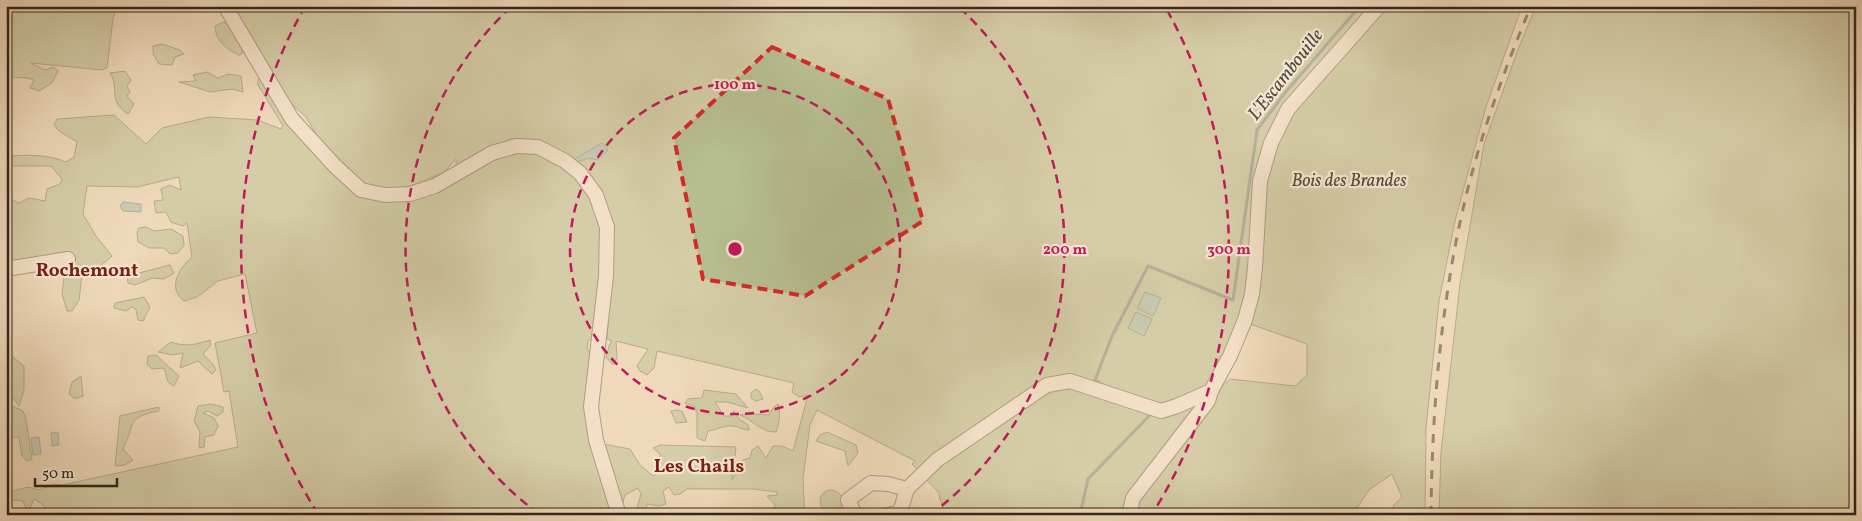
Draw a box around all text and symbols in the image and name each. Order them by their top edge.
water label: L'Escambouille [1242,24,1330,126]
text: 100 m [714,75,757,96]
park label: Bois des Brandes [1291,169,1407,194]
centre of rings [726,240,744,258]
text: 200 m [1043,240,1087,261]
text: 300 m [1207,240,1251,261]
district label: Rochemont [36,258,138,284]
district label: Les Chails [654,454,745,480]
scale bar [35,456,118,488]
text: 50 m [42,464,74,485]

